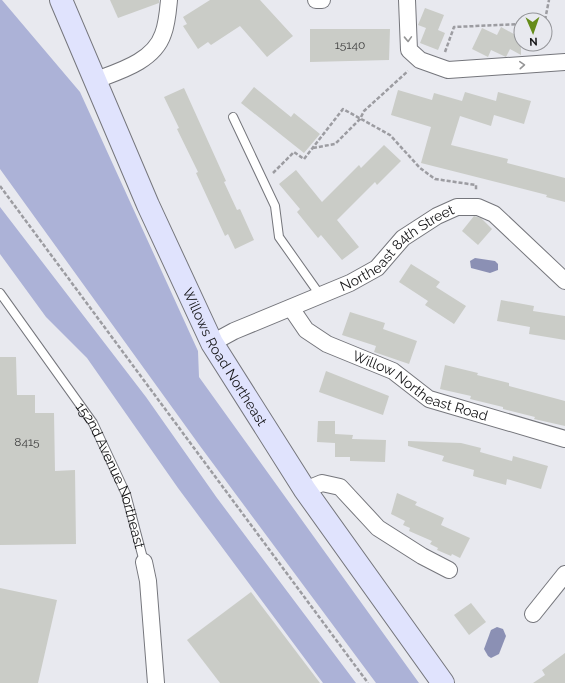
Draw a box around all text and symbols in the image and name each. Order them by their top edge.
north arrow [513,12,553,52]
text: N [529,35,538,48]
one-way arrow [404,36,413,42]
house number: 15140 [335,38,365,52]
one-way arrow [519,60,525,69]
street label: Northeast 84th Street [338,201,457,294]
street label: Willows Road Northeast [180,285,270,429]
street label: Willow Northeast Road [350,347,490,424]
street label: 152nd Avenue Northeast [73,399,148,550]
house number: 8415 [14,435,40,449]

